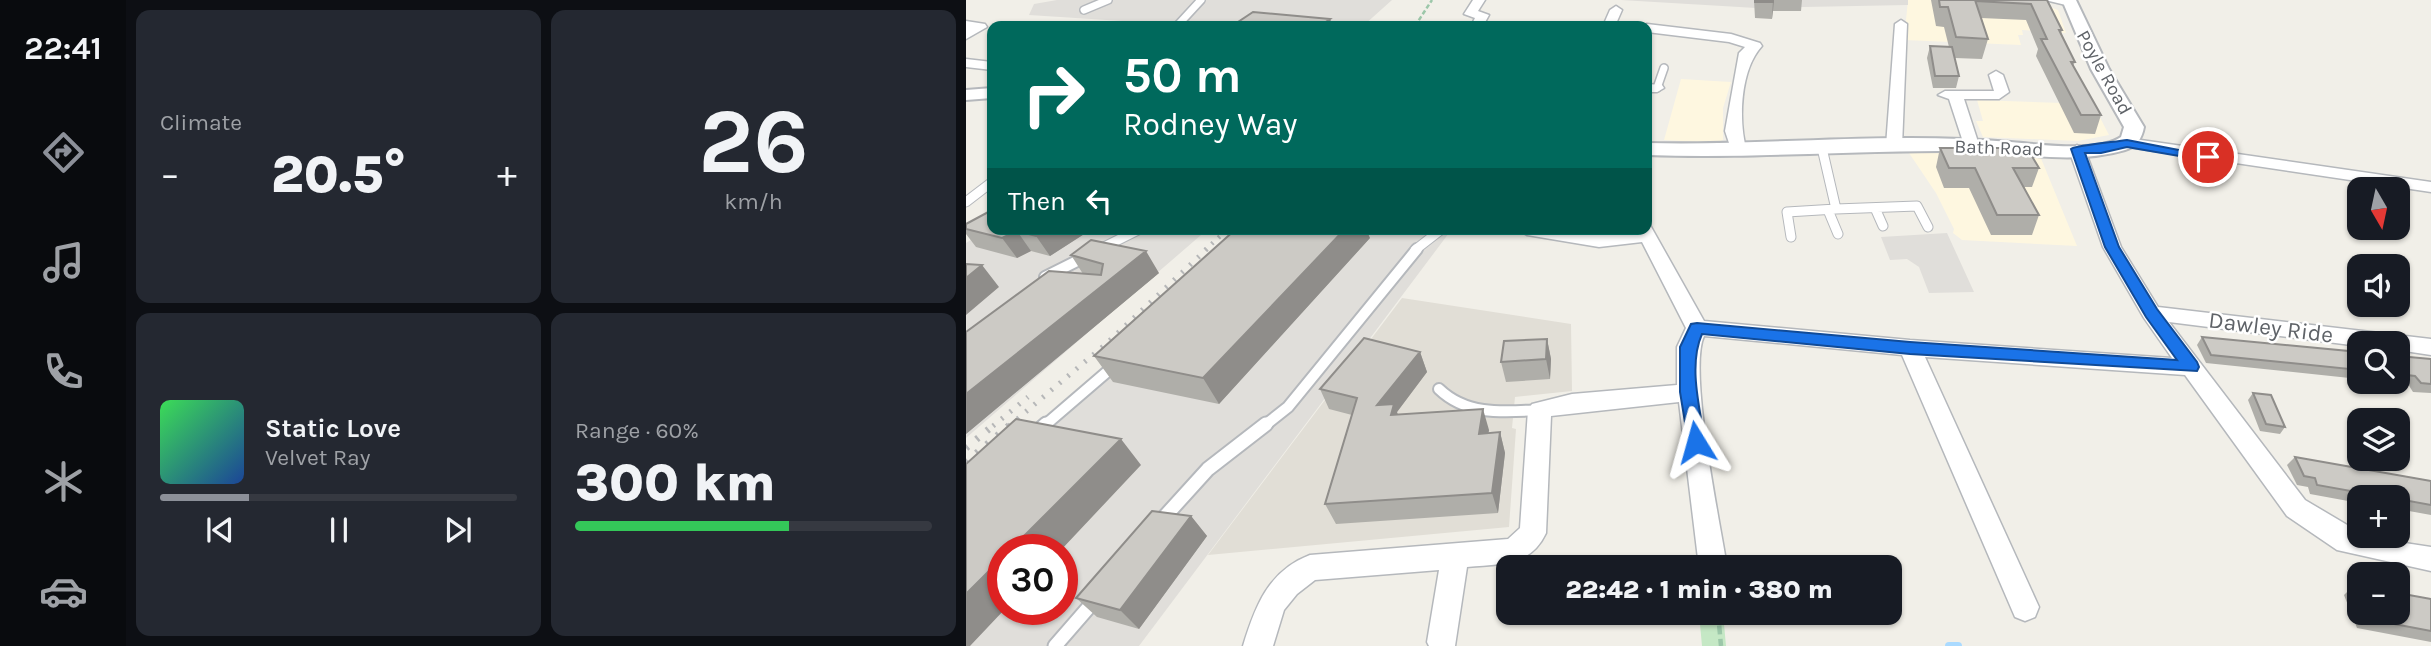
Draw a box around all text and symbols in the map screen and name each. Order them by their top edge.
street label: Poyle Road [2072,26,2136,119]
text: 22:41 [24,30,102,67]
text: 50 m [1123,47,1241,104]
icon: right [1008,49,1099,140]
text: 26 [698,89,809,195]
text: Rodney Way [1123,106,1297,143]
text: Climate [160,109,242,136]
pin [2178,127,2238,187]
icon: directions [39,128,88,177]
street label: Bath Road [1954,135,2044,161]
icon: arrive [2189,138,2227,176]
text: 20.5° [271,144,406,205]
text: − [160,152,180,197]
text: + [497,152,517,197]
north arrow [2347,177,2410,240]
map controls [2347,177,2410,625]
icon: left [1080,182,1118,220]
text: Then [1008,186,1066,217]
text: km/h [724,188,783,215]
icon: music [39,238,88,287]
button: sound [2347,254,2410,317]
street label: Dawley Ride [2207,306,2335,349]
button: search [2347,331,2410,394]
icon: phone [39,347,88,396]
position arrow [1659,405,1733,479]
button: layers [2347,408,2410,471]
text: Static Love [265,413,401,444]
text: Range · 60% [575,417,699,444]
text: Velvet Ray [265,444,370,471]
text: 300 km [575,452,776,513]
icon: climate [39,457,88,506]
button: + [2347,485,2410,548]
icon: previous [201,511,239,549]
icon: pause [320,511,358,549]
icon: next [439,511,477,549]
speed limit sign: 30 [987,534,1078,625]
button: − [2347,562,2410,625]
icon: car [39,567,88,616]
text: 22:42 · 1 min · 380 m [1565,574,1833,605]

